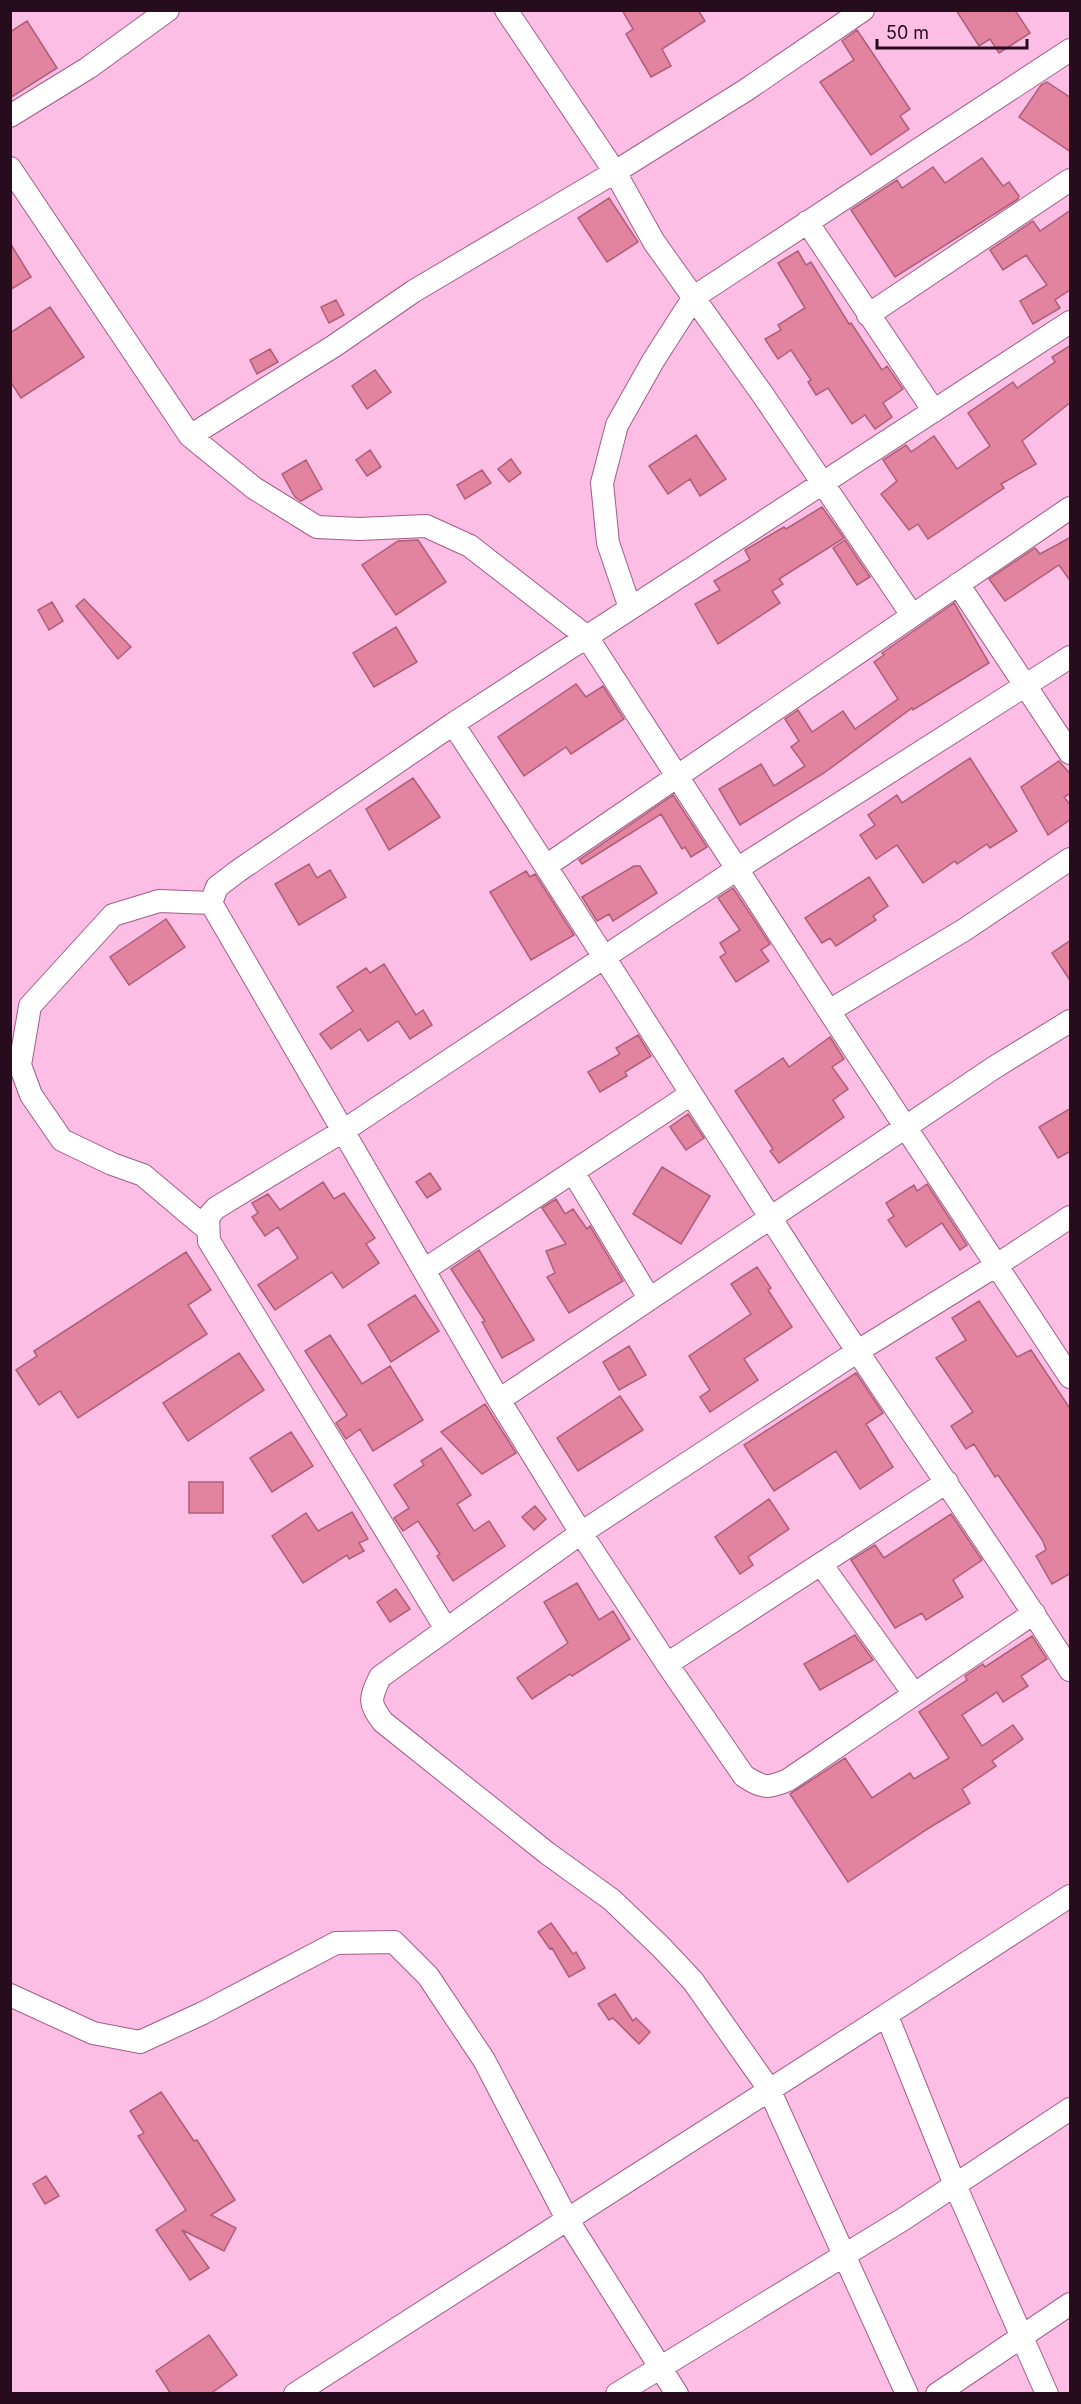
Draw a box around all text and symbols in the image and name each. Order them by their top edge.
scale bar [877,12,1027,50]
text: 50 m [886,22,929,43]

